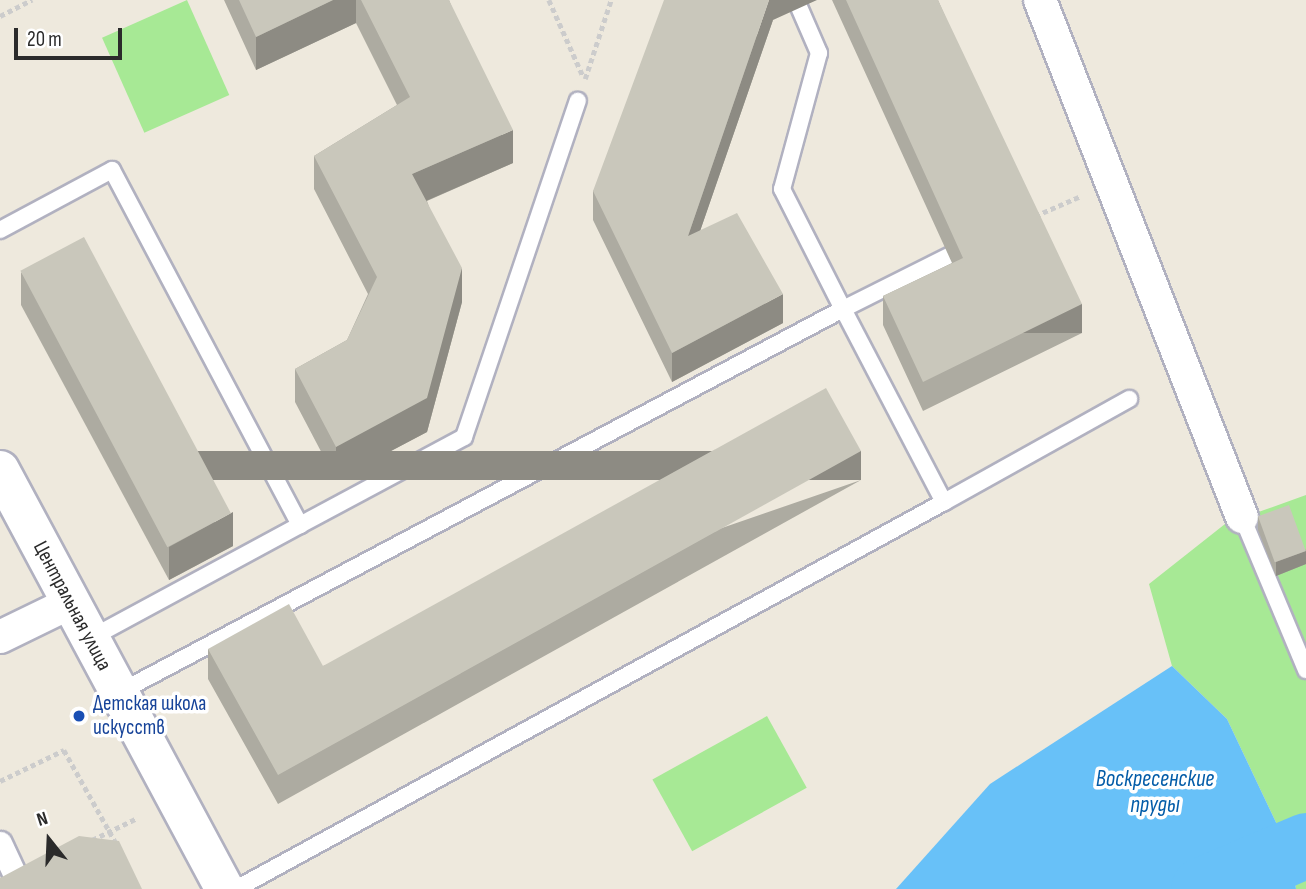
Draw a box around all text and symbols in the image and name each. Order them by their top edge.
scale bar [18,14,126,58]
text: 20 m [27,27,62,52]
street label: Центральная улица [27,537,117,675]
place label: Детская школа искусств [93,691,206,741]
marker: Детская школа искусств [71,708,87,724]
water label: Воскресенские пруды [1096,765,1214,819]
north arrow [14,805,84,875]
text: N [34,807,51,832]

